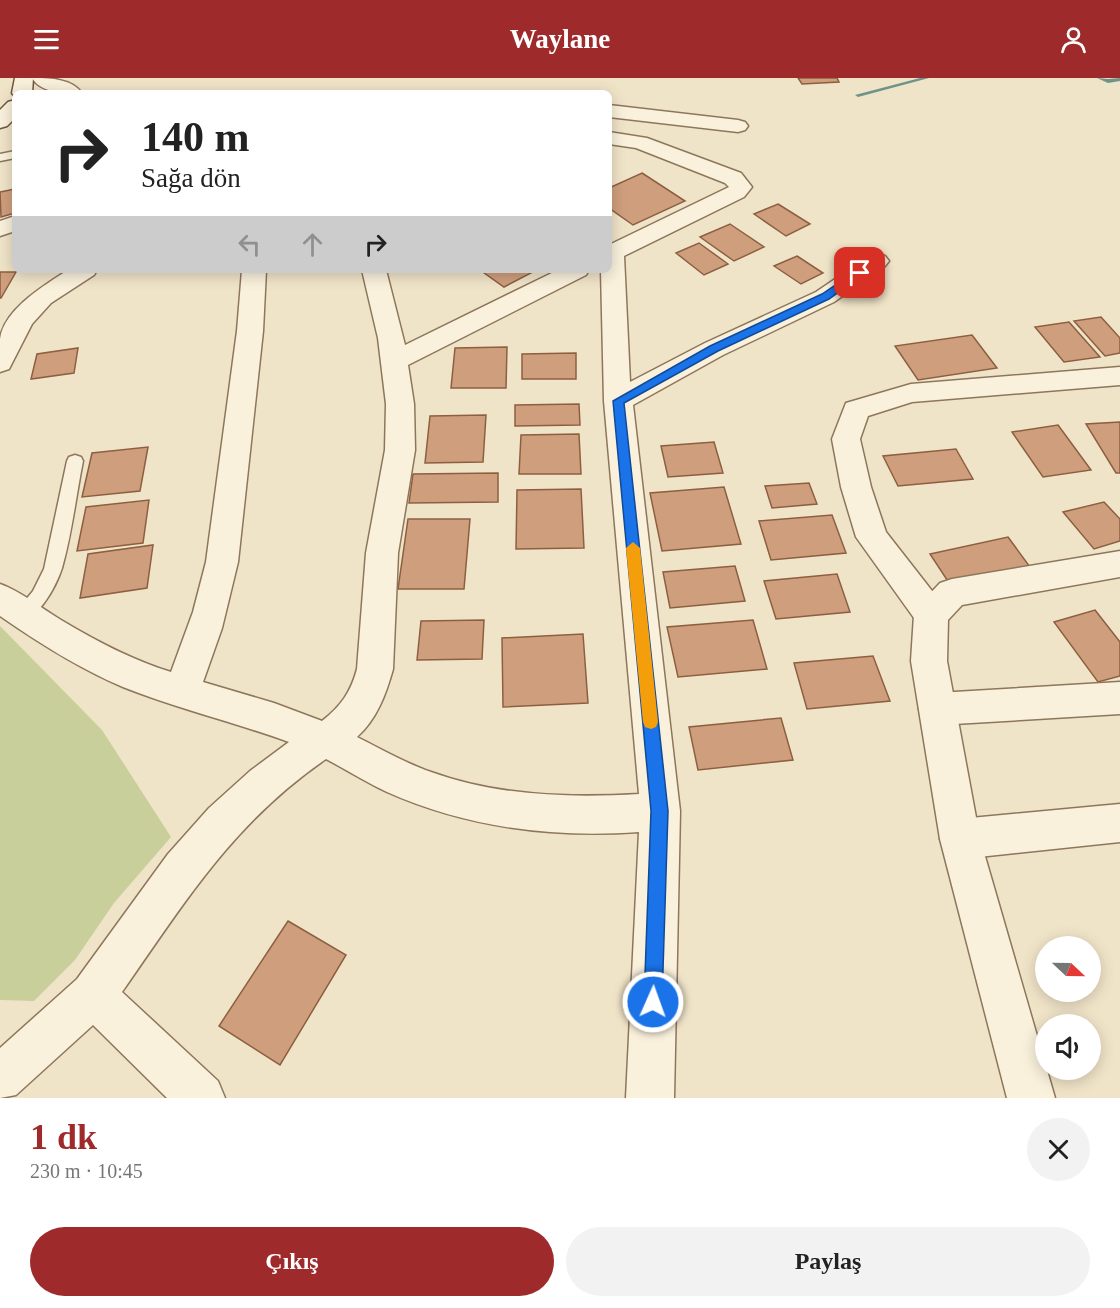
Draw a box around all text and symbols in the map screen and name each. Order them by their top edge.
icon: menu [30,23,63,56]
icon: person [1057,23,1090,56]
text: Waylane [510,24,610,54]
icon: right [42,114,120,192]
text: 140 m [141,114,250,160]
text: Sağa dön [141,163,241,193]
icon: left [233,228,266,261]
icon: ahead [296,228,329,261]
icon: right [359,228,392,261]
pin [834,247,885,298]
icon: arrive [843,256,876,289]
north arrow [1035,936,1101,1002]
map controls [1035,936,1101,1080]
position arrow [621,970,685,1034]
button: sound [1035,1014,1101,1080]
text: 1 dk [30,1117,97,1157]
button: close [1027,1118,1090,1181]
text: 230 m · 10:45 [30,1160,143,1182]
button: Çıkış [30,1227,554,1296]
button: Paylaş [566,1227,1090,1296]

